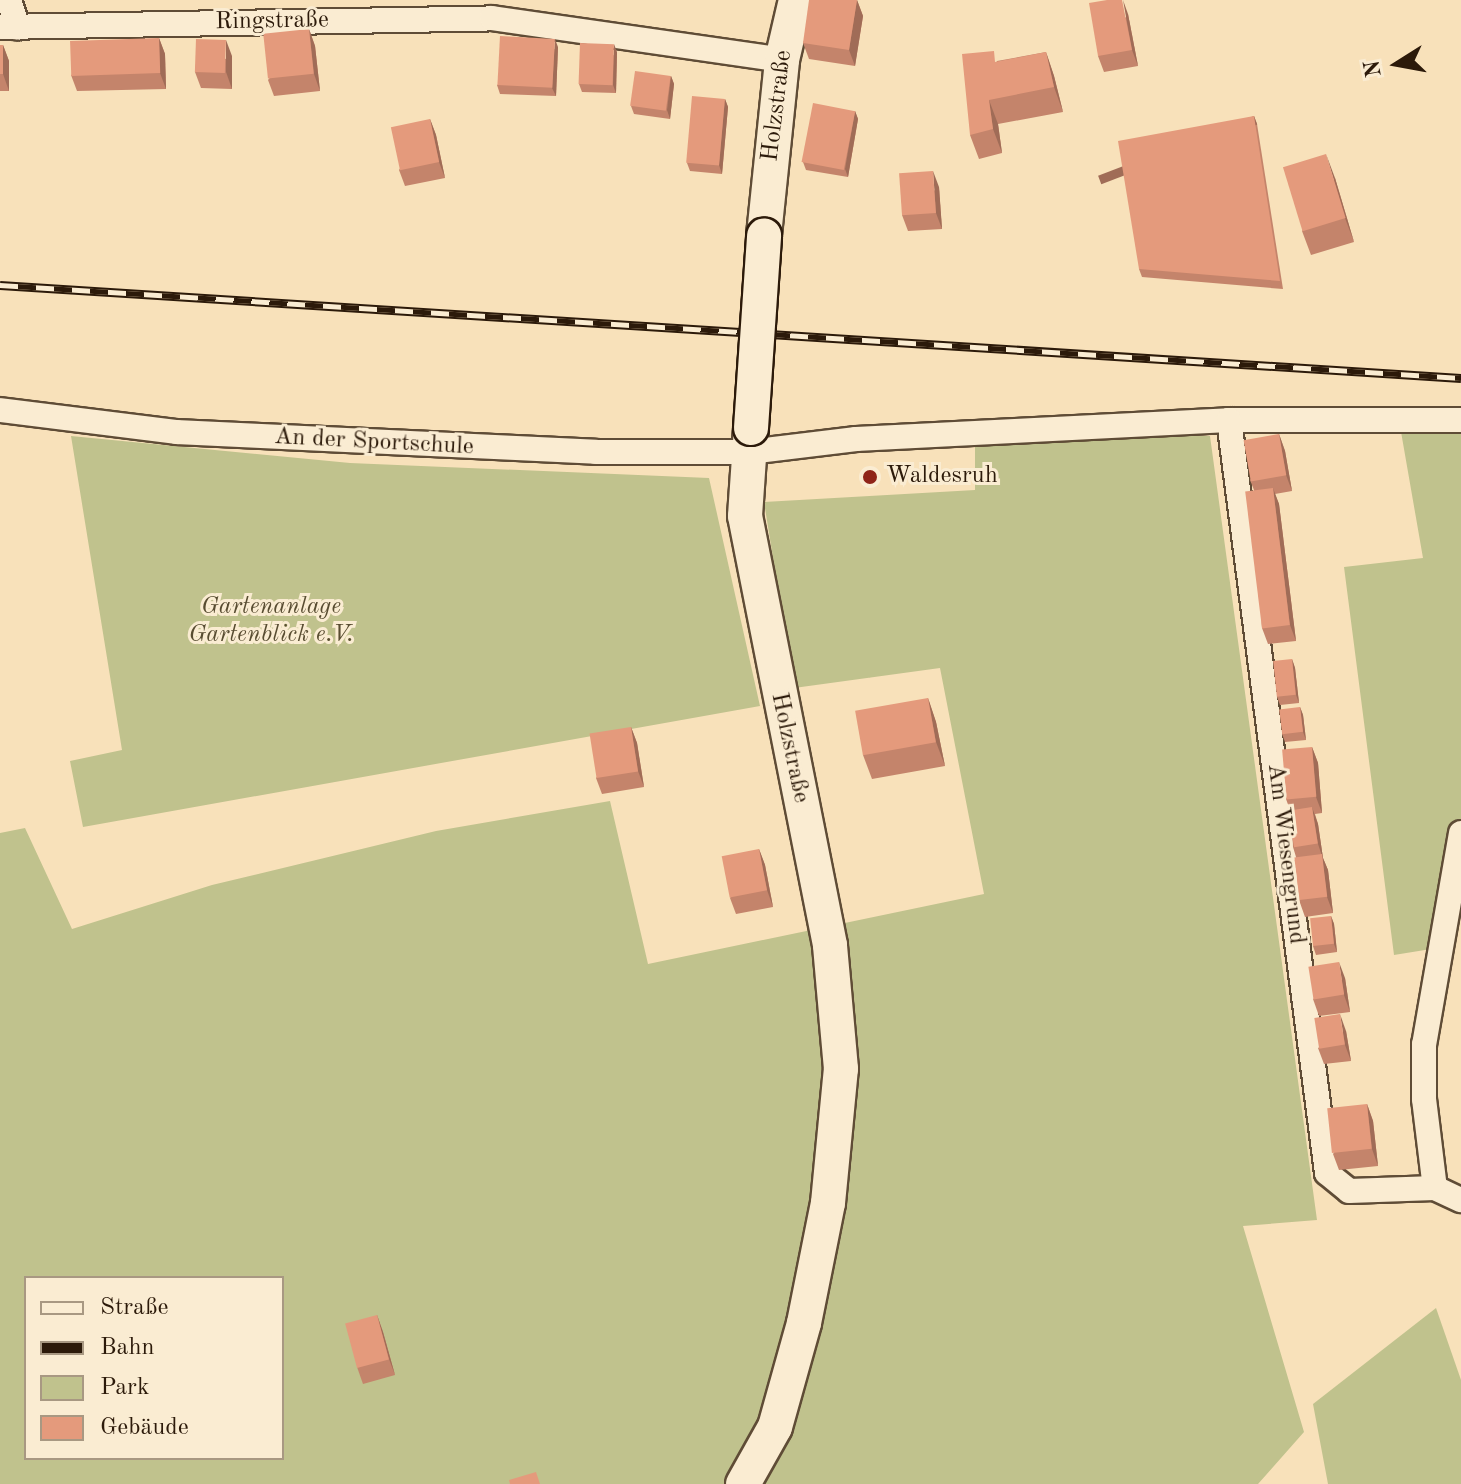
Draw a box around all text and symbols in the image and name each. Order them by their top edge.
street label: Ringstraße [215,7,329,37]
north arrow [1357,24,1437,104]
street label: Holzstraße [757,49,799,163]
text: N [1361,58,1386,79]
street label: An der Sportschule [273,423,475,463]
place label: Waldesruh [886,463,998,491]
marker: Waldesruh [861,468,879,486]
park label: Gartenanlage Gartenblick e.V. [188,594,354,650]
street label: Holzstraße [763,690,815,806]
street label: Am Wiesengrund [1260,762,1310,946]
legend [24,1276,284,1460]
text: Straße [100,1296,169,1320]
text: Bahn [100,1336,154,1360]
text: Park [100,1376,149,1400]
text: Gebäude [100,1416,189,1440]

